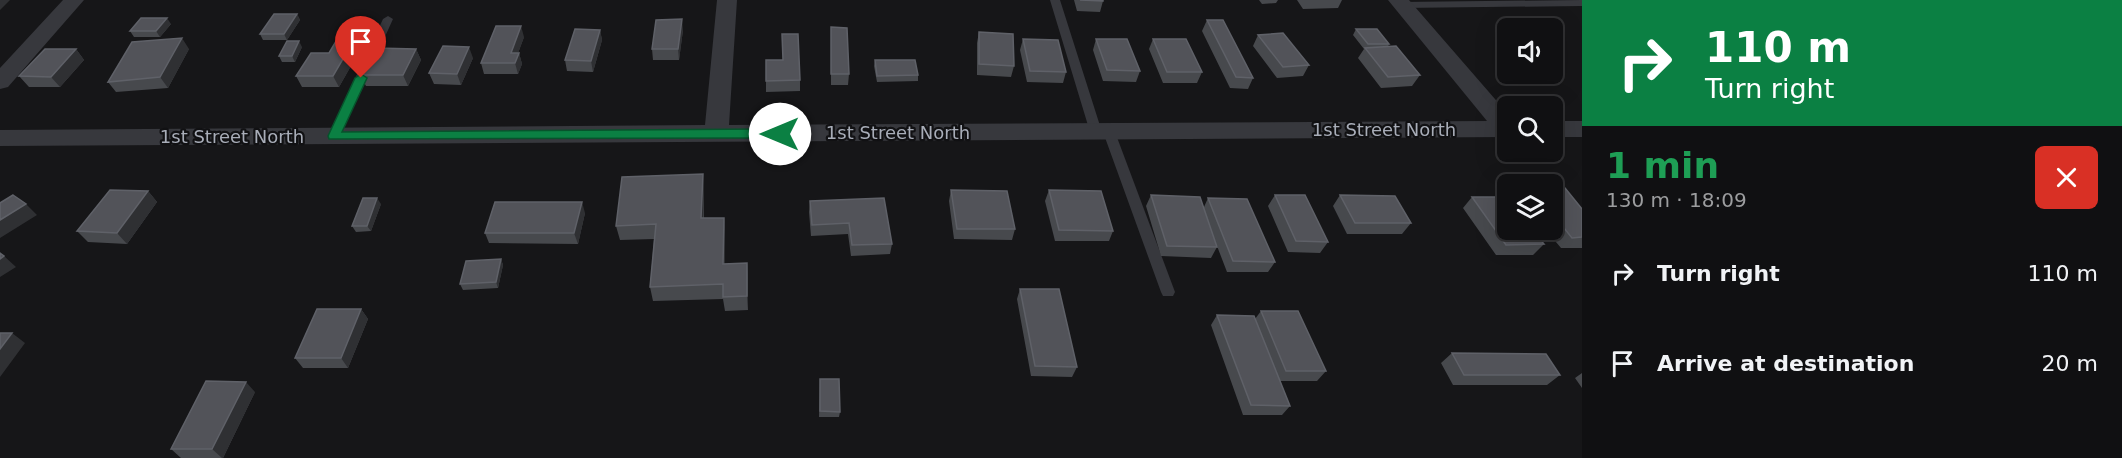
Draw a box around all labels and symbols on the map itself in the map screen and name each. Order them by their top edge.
pin [335,16,386,78]
position arrow [748,102,812,166]
street label: 1st Street North [1312,119,1456,140]
street label: 1st Street North [826,122,970,143]
street label: 1st Street North [160,126,304,147]

